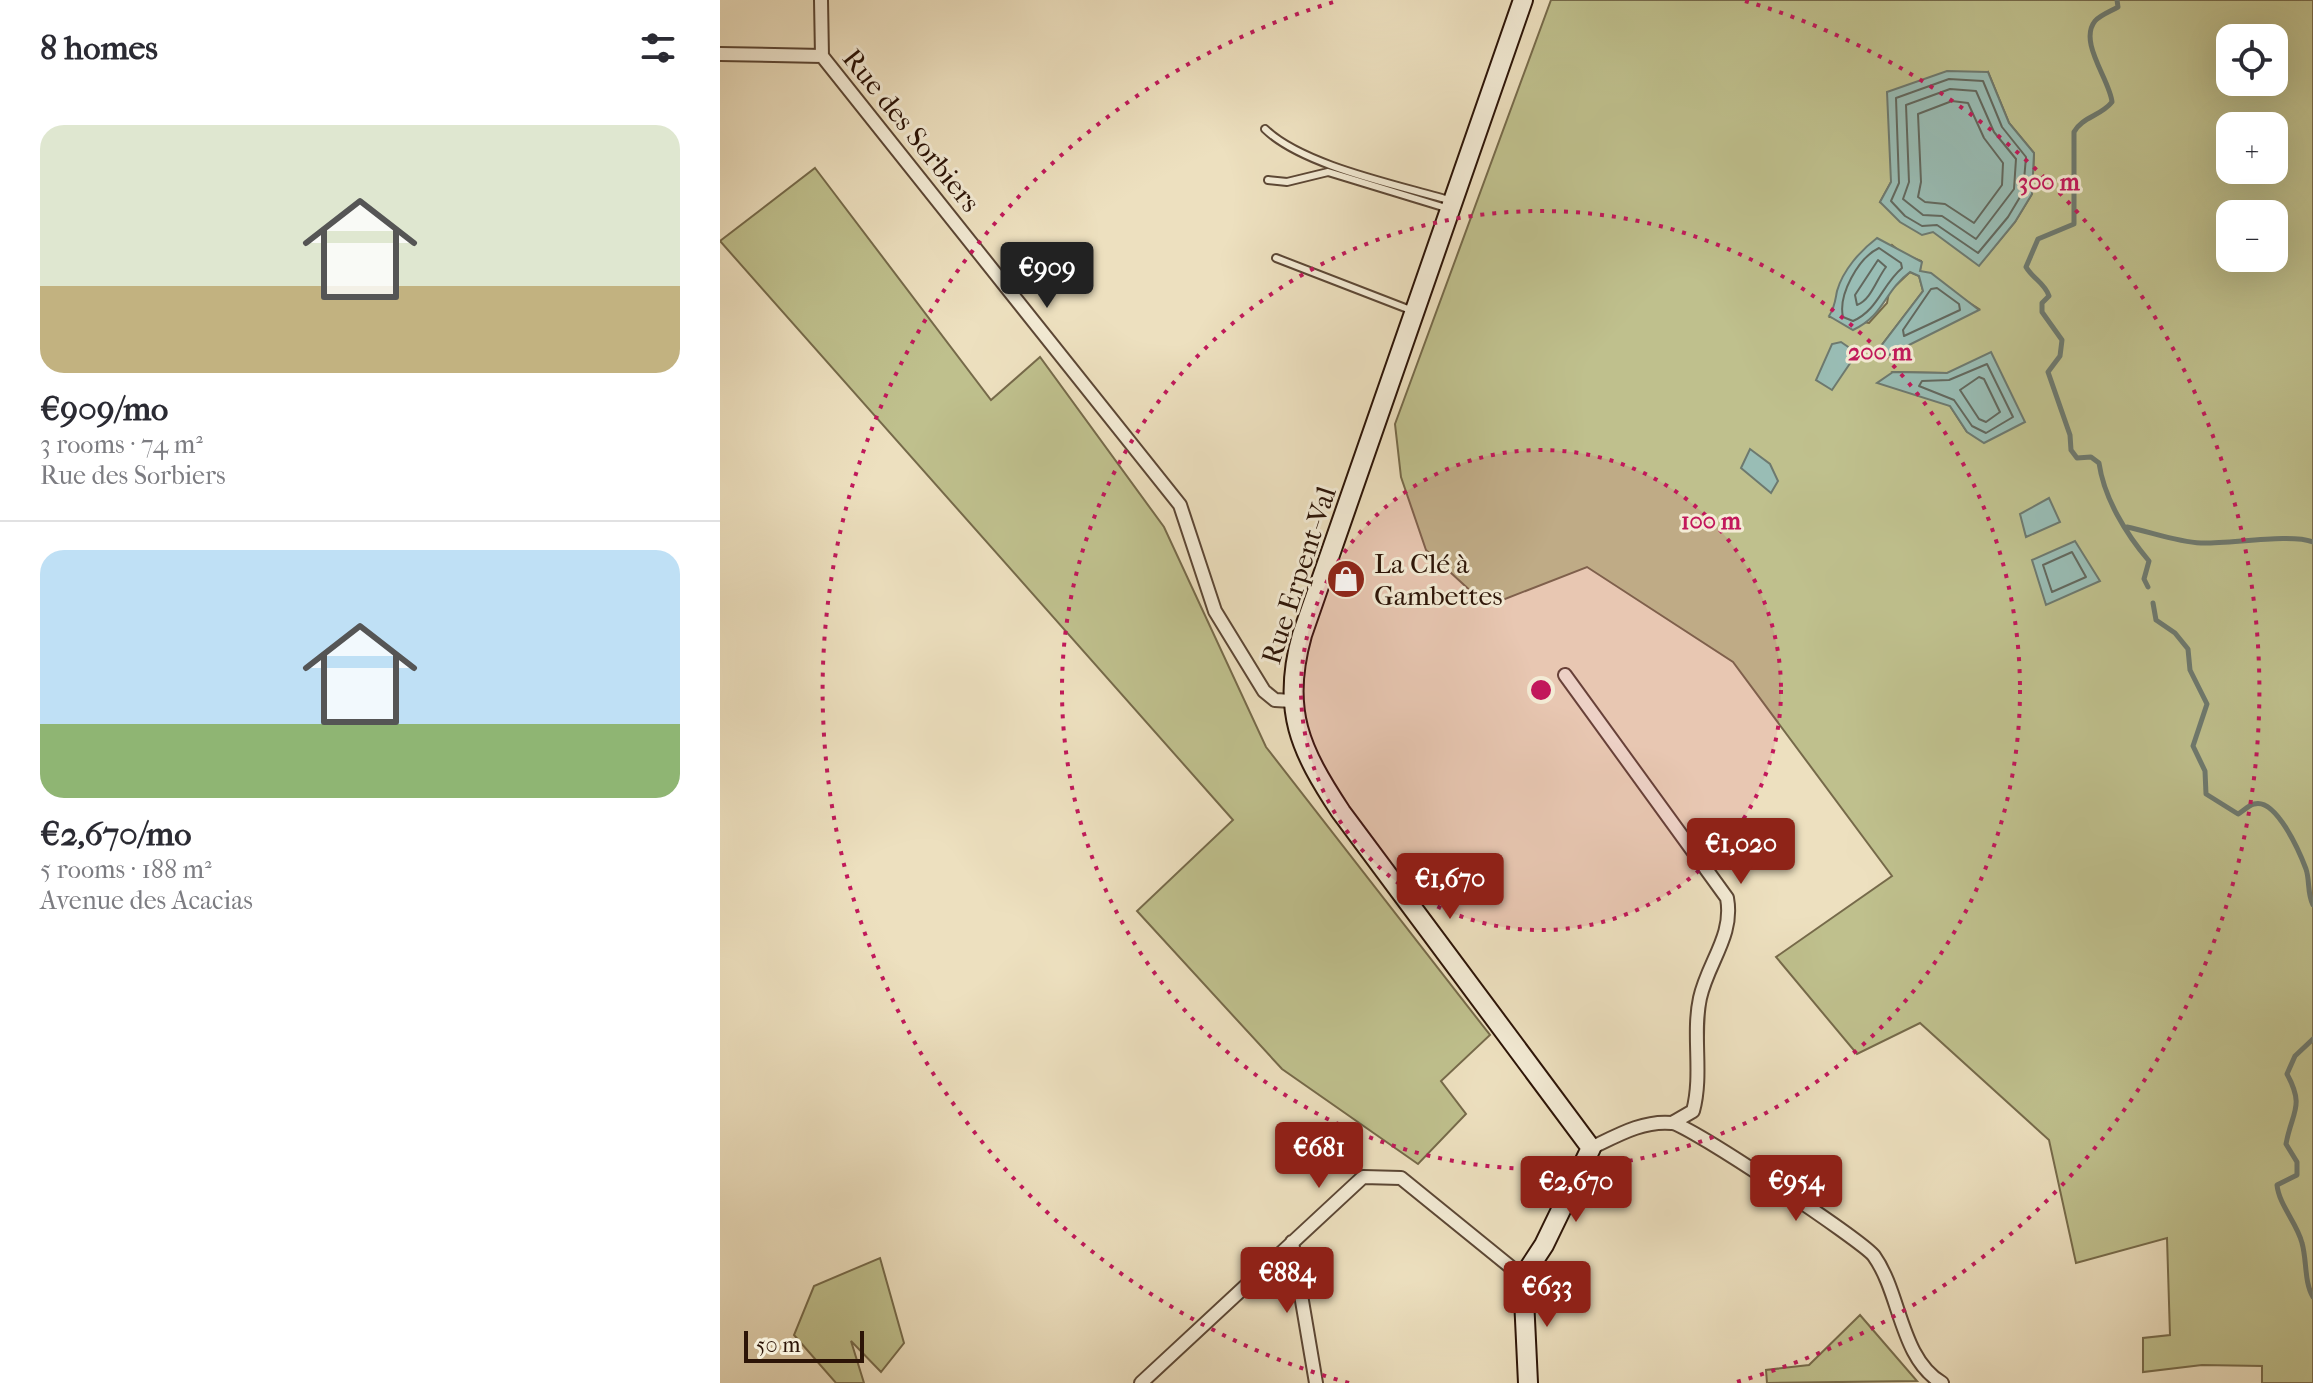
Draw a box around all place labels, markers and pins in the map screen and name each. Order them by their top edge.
pin: €909 [1000,242,1094,310]
place label: La Clé à Gambettes [1374,547,1503,612]
shop icon: La Clé à Gambettes [1325,558,1367,600]
centre of rings [1527,676,1555,704]
pin: €1,020 [1676,818,1806,886]
pin: €1,670 [1385,853,1515,921]
pin: €681 [1272,1122,1366,1190]
pin: €954 [1749,1155,1843,1223]
pin: €2,670 [1511,1156,1641,1224]
pin: €884 [1240,1247,1334,1315]
pin: €633 [1500,1261,1594,1329]

